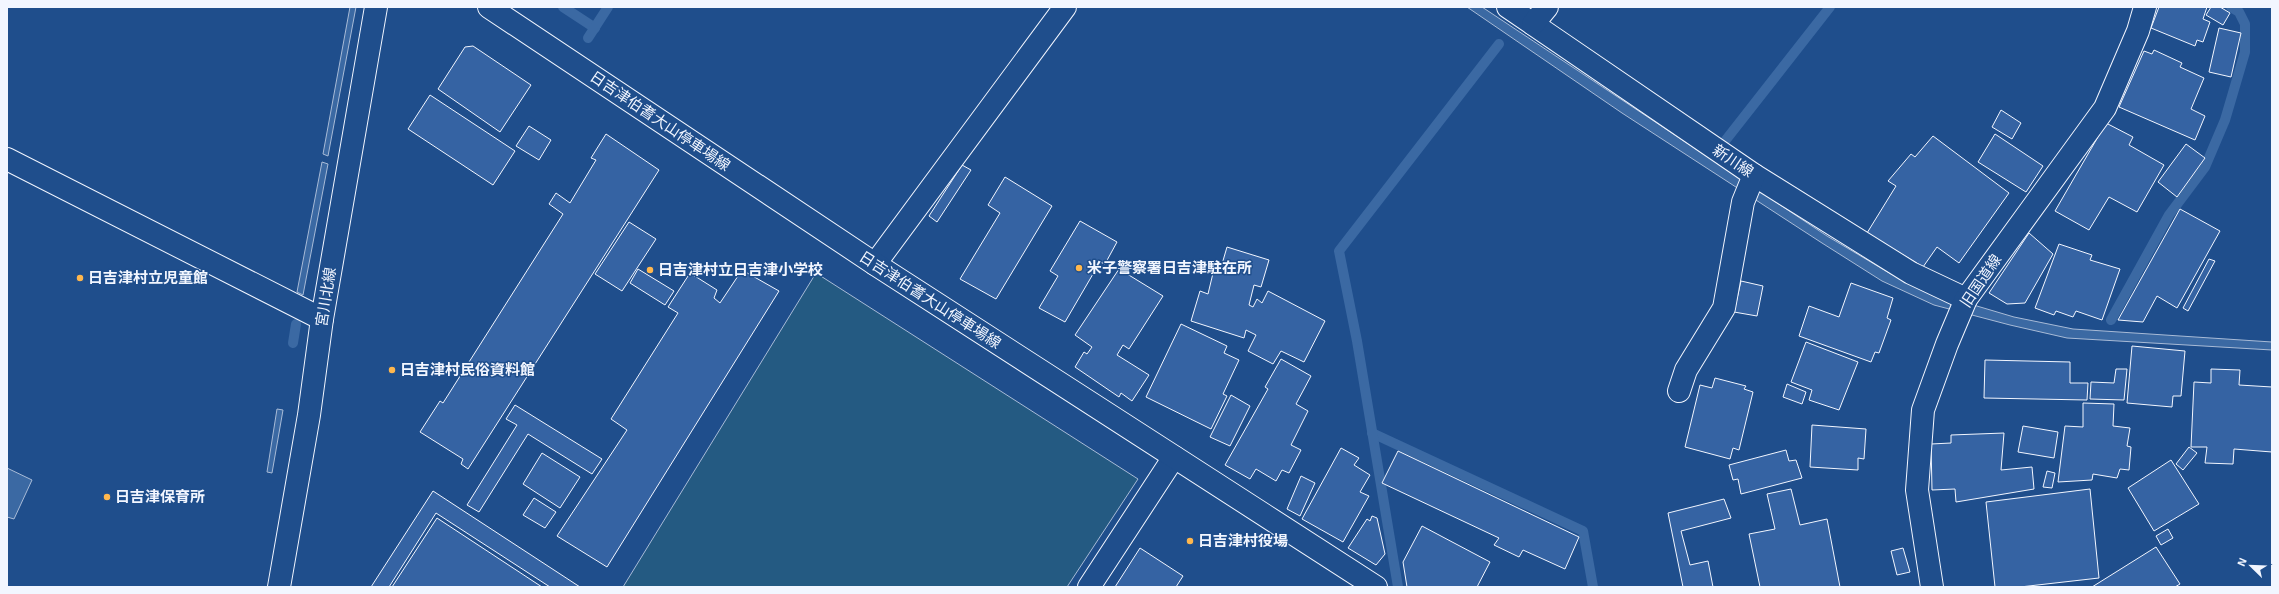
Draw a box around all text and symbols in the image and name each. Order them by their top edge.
street label: 日吉津伯耆大山停車場線 [587,67,734,174]
street label: 新川線 [1710,140,1757,180]
street label: 日吉津伯耆大山停車場線 [856,247,1005,352]
street label: 旧国道線 [1956,251,2004,310]
place label: 米子警察署日吉津駐在所 [1087,258,1252,276]
place label: 日吉津村立日吉津小学校 [658,260,823,278]
marker: 米子警察署日吉津駐在所 [1074,263,1084,273]
marker: 日吉津村立日吉津小学校 [645,265,655,275]
street label: 宮川北線 [311,266,339,328]
place label: 日吉津村立児童館 [88,268,208,286]
marker: 日吉津村立児童館 [75,273,85,283]
place label: 日吉津村民俗資料館 [400,360,535,378]
marker: 日吉津村民俗資料館 [387,365,397,375]
place label: 日吉津保育所 [115,487,205,505]
marker: 日吉津保育所 [102,492,112,502]
place label: 日吉津村役場 [1198,531,1288,549]
marker: 日吉津村役場 [1185,536,1195,546]
north arrow [2231,546,2271,586]
text: N [2234,556,2249,568]

